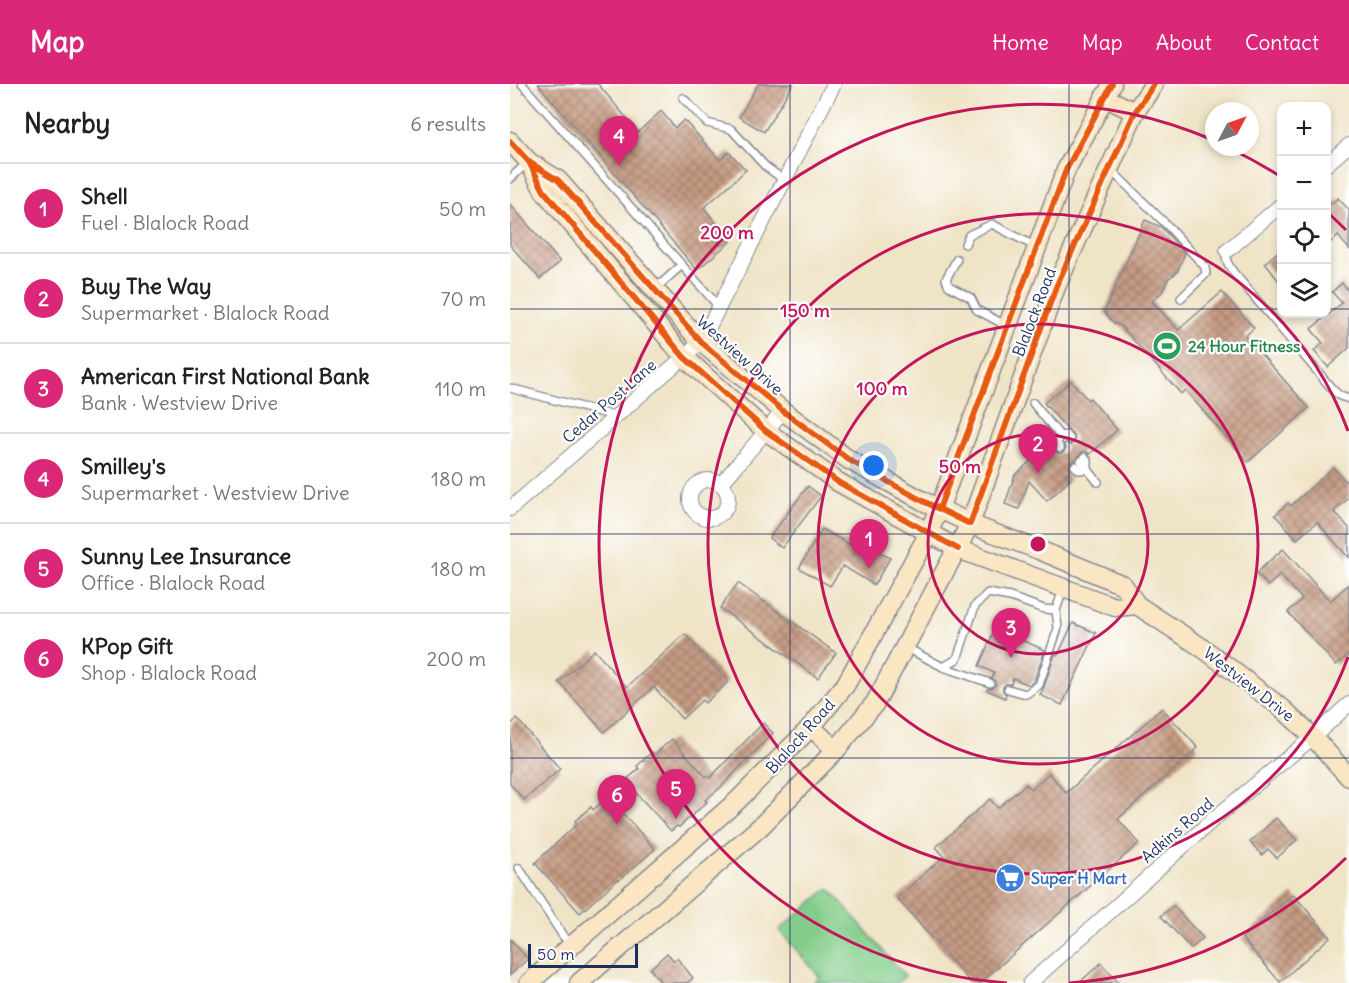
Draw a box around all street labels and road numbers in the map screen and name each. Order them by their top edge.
street label: Blalock Road [1008,265,1060,359]
street label: Westview Drive [693,311,787,399]
street label: Cedar Post Lane [558,355,660,447]
street label: Westview Drive [1200,642,1298,726]
street label: Blalock Road [761,695,839,777]
street label: Adkins Road [1137,793,1217,867]

